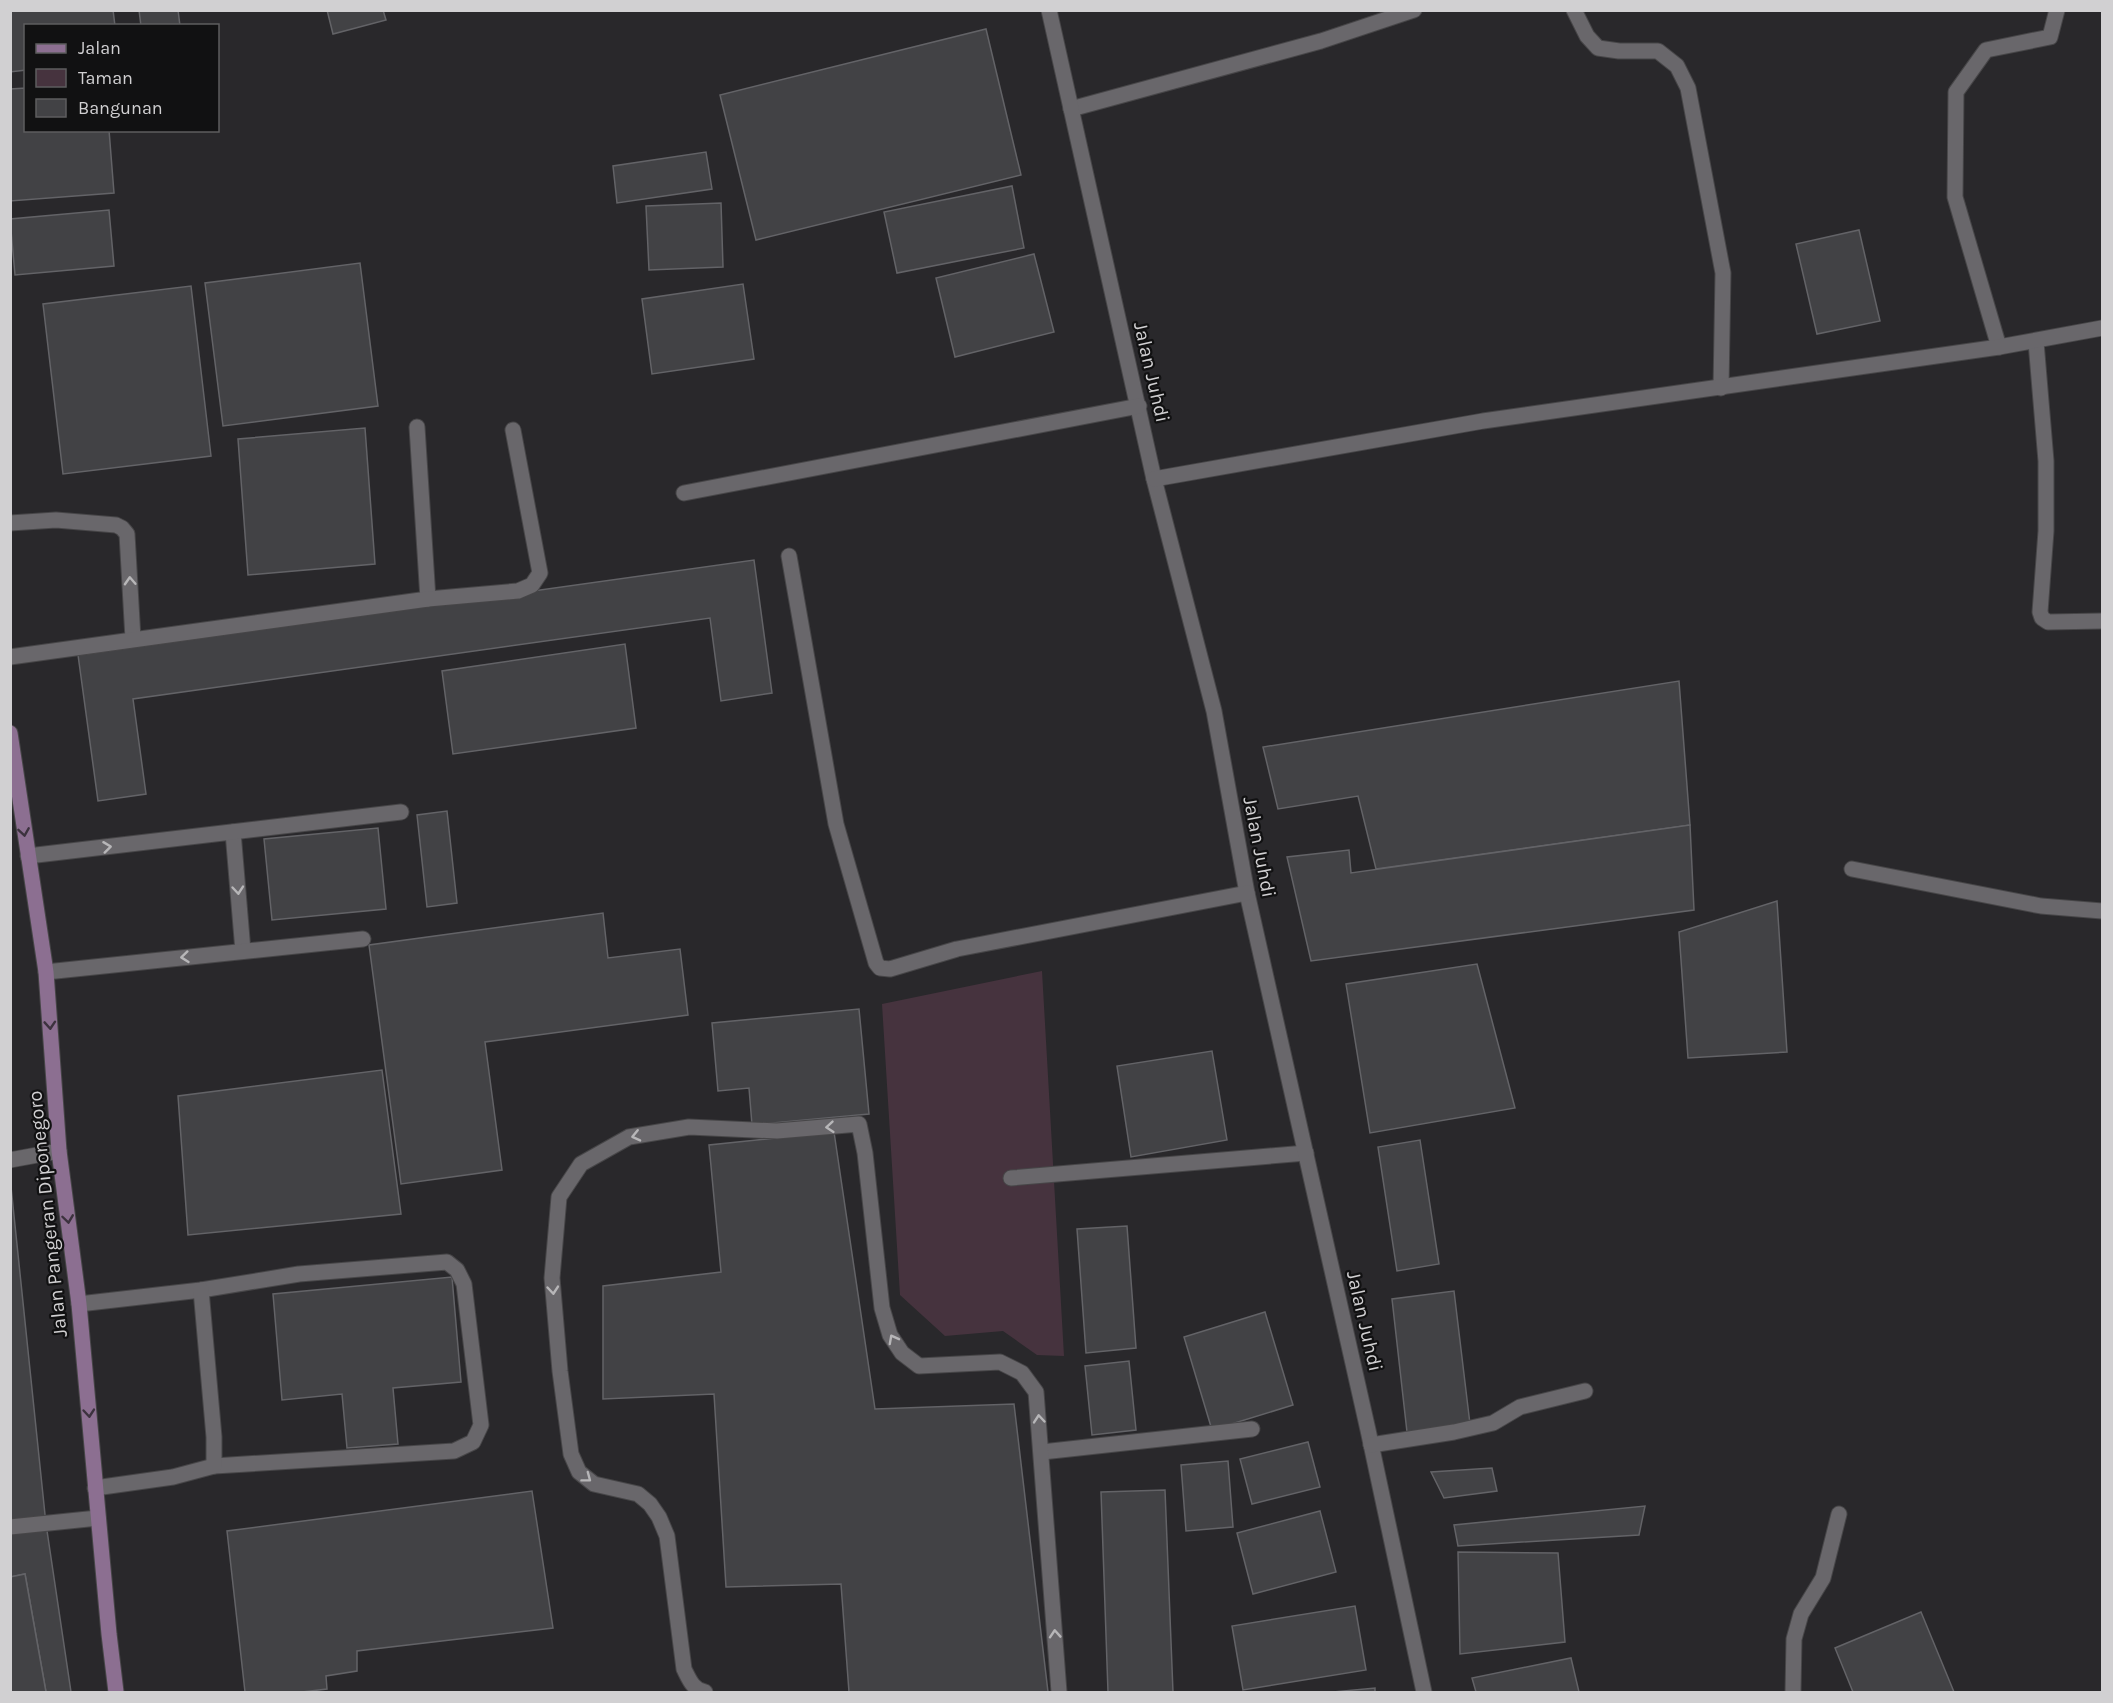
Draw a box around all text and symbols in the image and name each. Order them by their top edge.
legend [24,24,219,132]
text: Jalan [78,37,121,59]
text: Taman [78,67,133,89]
text: Bangunan [78,97,163,119]
street label: Jalan Juhdi [1129,320,1174,425]
one-way arrow [123,576,136,585]
street label: Jalan Juhdi [1238,795,1281,900]
one-way arrow [18,827,30,837]
one-way arrow [102,841,112,853]
one-way arrow [231,886,244,895]
one-way arrow [181,950,190,963]
one-way arrow [43,1021,56,1030]
street label: Jalan Pangeran Diponegoro [23,1090,72,1338]
one-way arrow [825,1120,834,1133]
one-way arrow [631,1129,641,1142]
one-way arrow [61,1215,73,1224]
street label: Jalan Juhdi [1342,1269,1387,1374]
one-way arrow [546,1285,559,1294]
one-way arrow [889,1334,900,1345]
one-way arrow [82,1409,95,1418]
one-way arrow [1033,1414,1046,1423]
one-way arrow [581,1471,592,1482]
one-way arrow [1048,1630,1061,1639]

